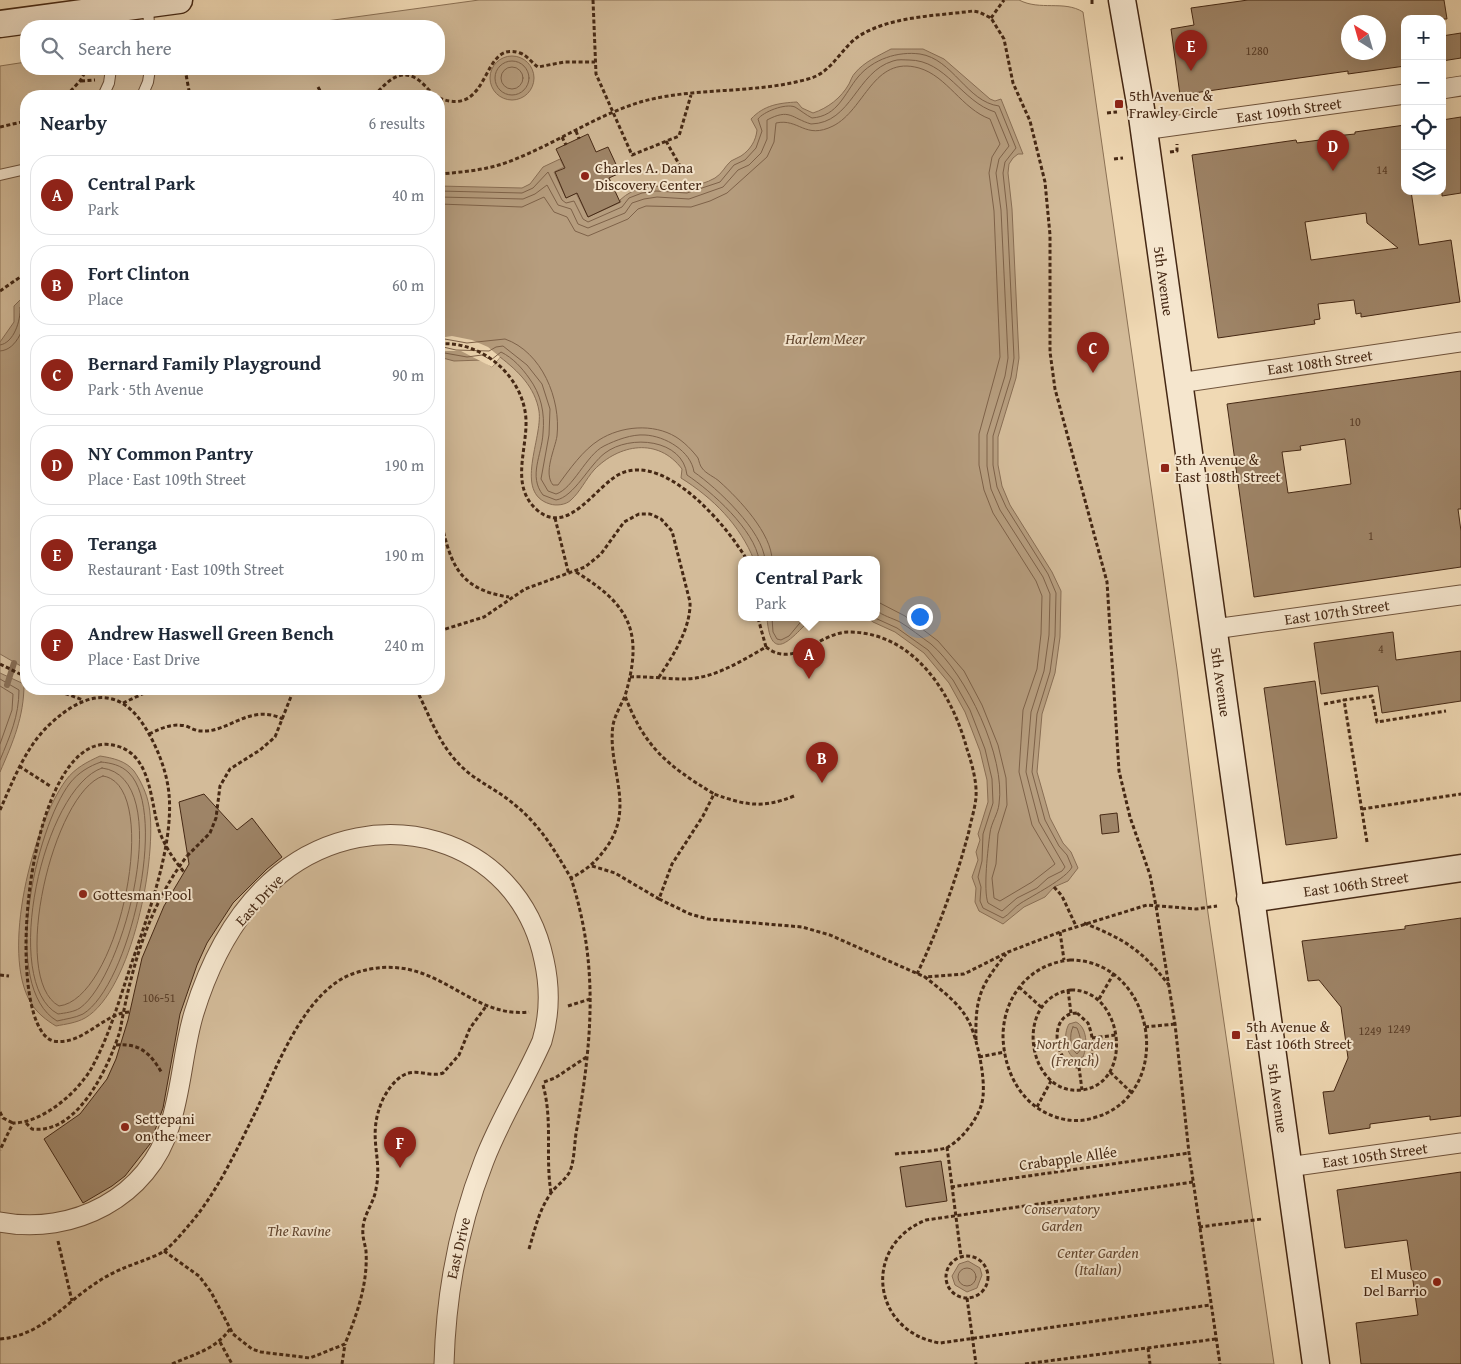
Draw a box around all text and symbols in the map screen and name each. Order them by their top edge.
north arrow [1341,15,1386,60]
map controls [1401,15,1446,195]
button: + [1401,15,1446,60]
search box [20,20,445,75]
pin: E [1175,30,1207,71]
icon: search [38,34,66,62]
text: Search here [78,34,172,62]
house number: 1280 [1245,42,1269,59]
button: − [1401,60,1446,105]
place label: 5th Avenue & Frawley Circle [1129,85,1218,123]
street label: East 109th Street [1235,92,1344,128]
marker: 5th Avenue & Frawley Circle [1113,98,1125,110]
button: locate [1401,105,1446,150]
text: Nearby [40,107,107,138]
text: 6 results [368,111,425,135]
pin: D [1317,130,1349,171]
button: layers [1401,150,1446,195]
place label: Charles A. Dana Discovery Center [595,157,702,195]
house number: 14 [1376,161,1388,178]
text: Central Park [88,169,195,197]
marker: Charles A. Dana Discovery Center [579,170,591,182]
text: A [52,183,62,207]
text: 40 m [392,183,424,207]
text: Park [88,197,119,221]
street label: 5th Avenue [1149,245,1179,317]
text: Fort Clinton [88,259,190,287]
text: B [52,273,62,297]
text: 60 m [392,273,424,297]
text: Place [88,287,123,311]
water label: Harlem Meer [784,326,866,350]
pin: C [1077,332,1109,373]
street label: East 108th Street [1266,344,1375,380]
text: Bernard Family Playground [88,349,321,377]
text: C [52,363,62,387]
text: 90 m [392,363,424,387]
text: Park · 5th Avenue [88,377,204,401]
house number: 10 [1349,413,1361,430]
text: NY Common Pantry [88,439,253,467]
place label: 5th Avenue & East 108th Street [1175,449,1282,487]
text: D [52,453,62,477]
text: 190 m [384,453,424,477]
marker: 5th Avenue & East 108th Street [1159,462,1171,474]
text: Place · East 109th Street [88,467,246,491]
house number: 1 [1368,527,1374,544]
text: Teranga [88,529,157,557]
text: E [53,543,61,567]
text: 190 m [384,543,424,567]
popup [738,556,880,621]
text: Restaurant · East 109th Street [88,557,284,581]
text: Central Park [755,563,863,591]
text: Park [755,591,786,615]
street label: East 107th Street [1283,594,1392,630]
your location [907,604,933,630]
text: Andrew Haswell Green Bench [88,619,334,647]
text: F [53,633,61,657]
text: 240 m [384,633,424,657]
pin: A [793,638,825,679]
house number: 4 [1378,640,1384,657]
street label: 5th Avenue [1206,646,1236,718]
text: Place · East Drive [88,647,200,671]
pin: B [806,742,838,783]
street label: East 106th Street [1302,866,1411,902]
street label: East Drive [230,870,288,930]
place label: Gottesman Pool [93,884,192,905]
marker: Gottesman Pool [77,888,89,900]
house number: 106-51 [142,989,176,1006]
place label: 5th Avenue & East 106th Street [1246,1016,1353,1054]
house number: 1249 [1387,1020,1411,1037]
house number: 1249 [1358,1022,1382,1039]
marker: 5th Avenue & East 106th Street [1230,1029,1242,1041]
park label: North Garden (French) [1036,1033,1114,1071]
street label: 5th Avenue [1263,1062,1293,1134]
place label: Settepani on the meer [135,1108,211,1146]
marker: Settepani on the meer [119,1121,131,1133]
pin: F [384,1127,416,1168]
street label: East 105th Street [1321,1137,1430,1173]
street label: Crabapple Allée [1018,1141,1118,1175]
park label: Conservatory Garden [1024,1198,1100,1236]
street label: East Drive [441,1215,475,1281]
park label: The Ravine [267,1220,331,1241]
park label: Center Garden (Italian) [1057,1242,1139,1280]
place label: El Museo Del Barrio [1364,1263,1427,1301]
marker: El Museo Del Barrio [1431,1276,1443,1288]

